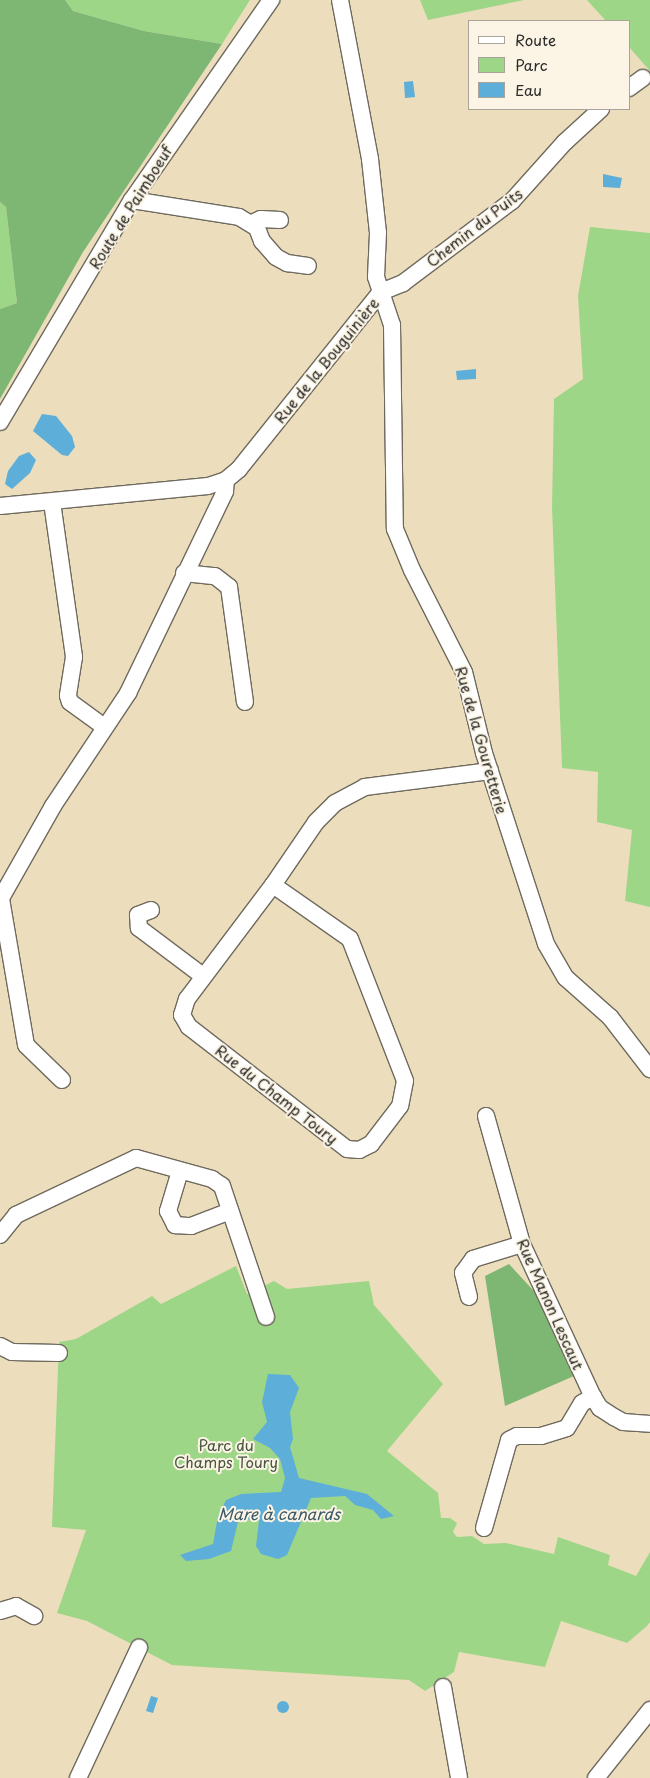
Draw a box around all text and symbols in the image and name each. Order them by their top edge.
legend [468,20,630,110]
text: Route [515,28,556,51]
text: Parc [515,53,548,76]
text: Eau [515,78,542,101]
street label: Route de Paimboeuf [85,142,175,272]
street label: Chemin du Puits [422,184,526,270]
street label: Rue de la Bouguinière [269,293,383,427]
street label: Rue de la Gouretterie [452,663,512,817]
street label: Rue du Champ Toury [211,1040,343,1148]
street label: Rue Manon Lescaut [514,1235,588,1373]
park label: Parc du Champs Toury [174,1435,278,1470]
water label: Mare à canards [218,1503,340,1523]

